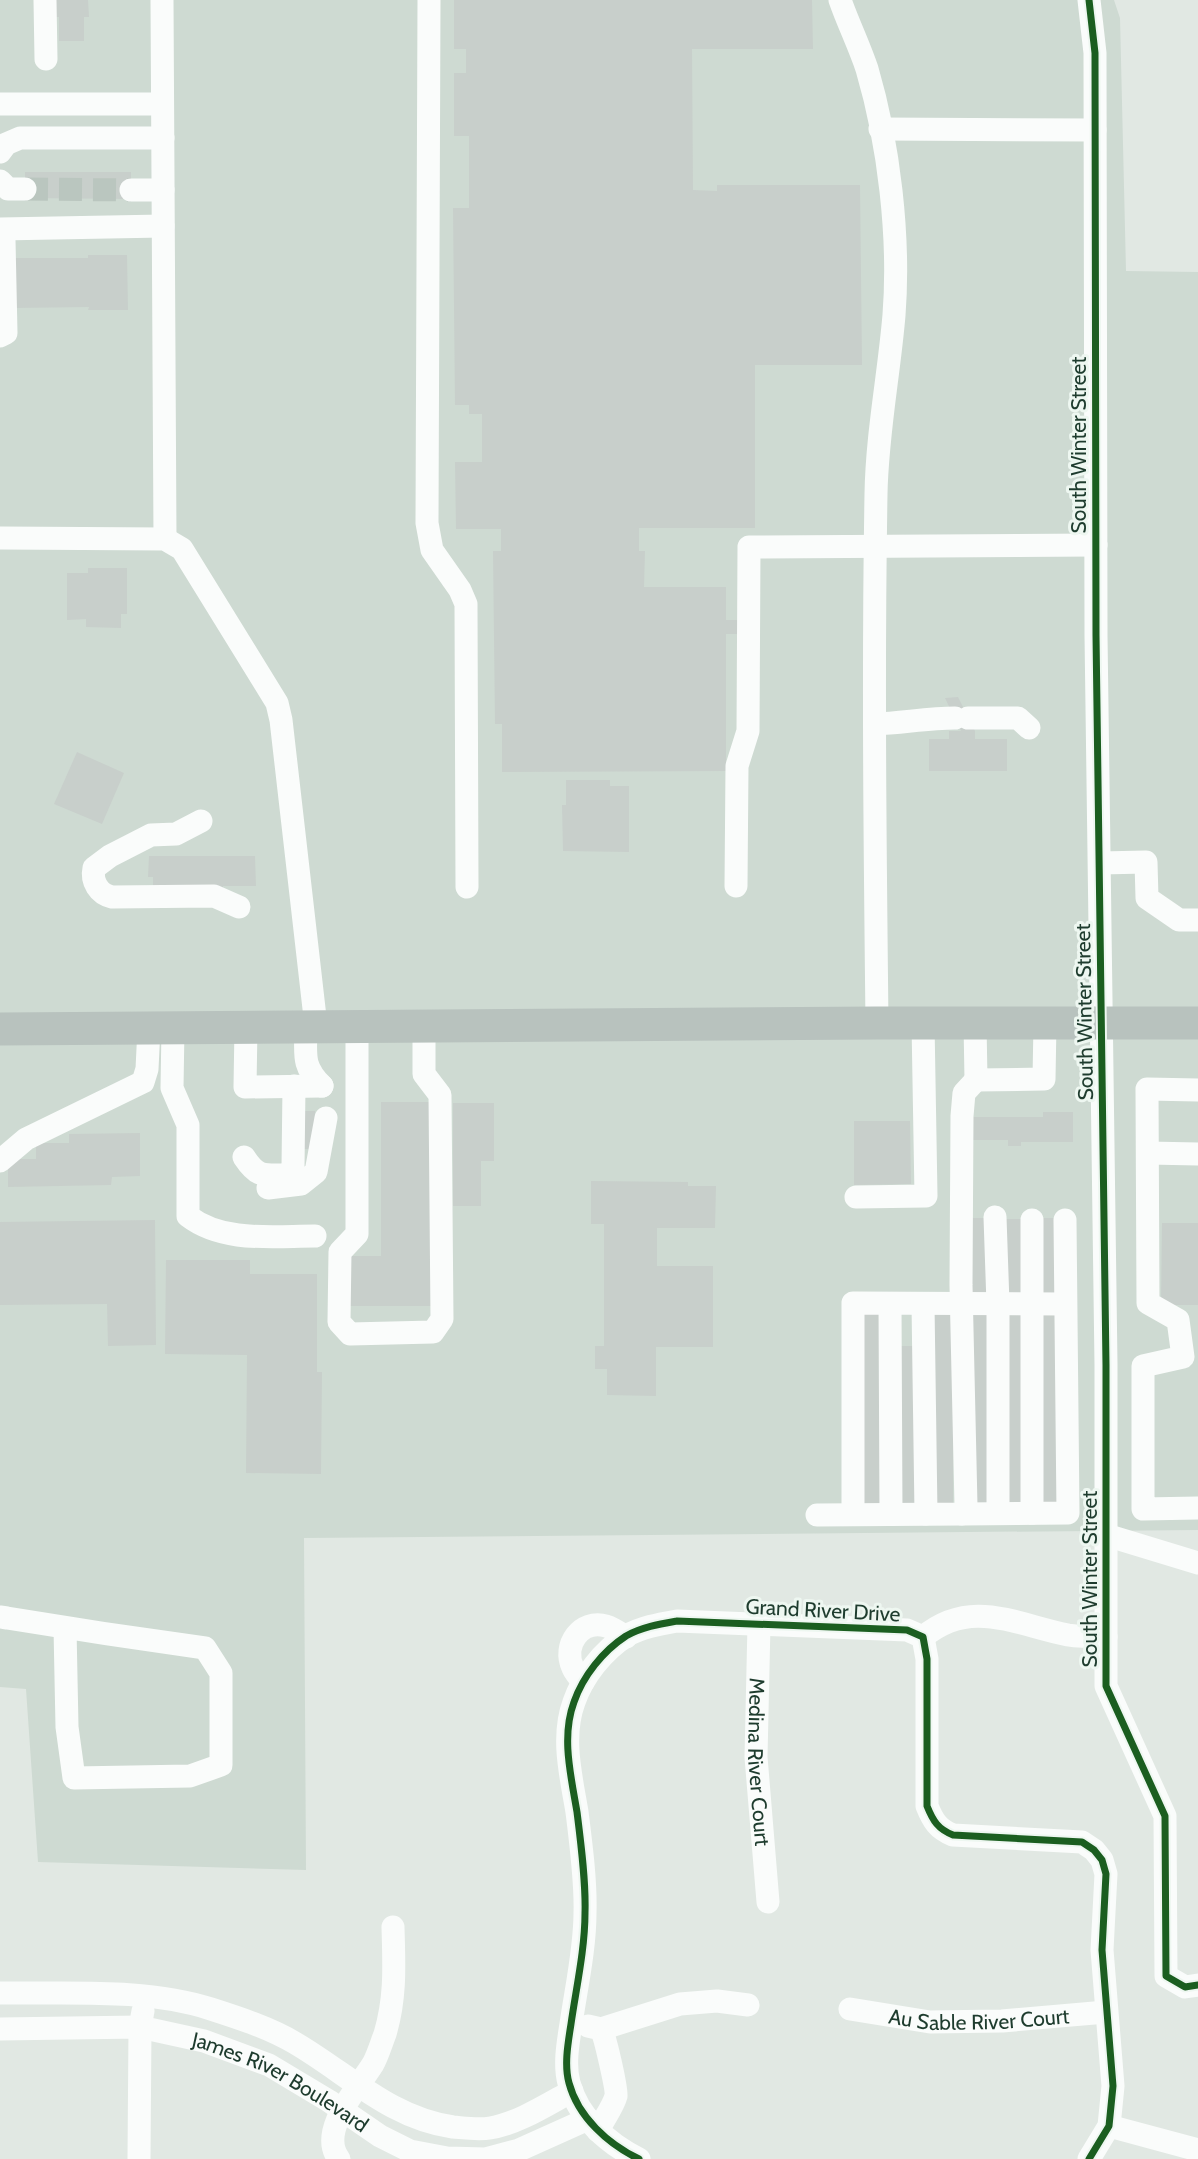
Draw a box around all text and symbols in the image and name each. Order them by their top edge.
street label: South Winter Street [1066,357,1091,533]
street label: South Winter Street [1070,923,1098,1101]
street label: South Winter Street [1077,1491,1102,1667]
street label: Grand River Drive [745,1593,901,1627]
street label: Medina River Court [743,1677,776,1847]
street label: Au Sable River Court [887,2003,1070,2035]
street label: James River Boulevard [189,2026,373,2137]

